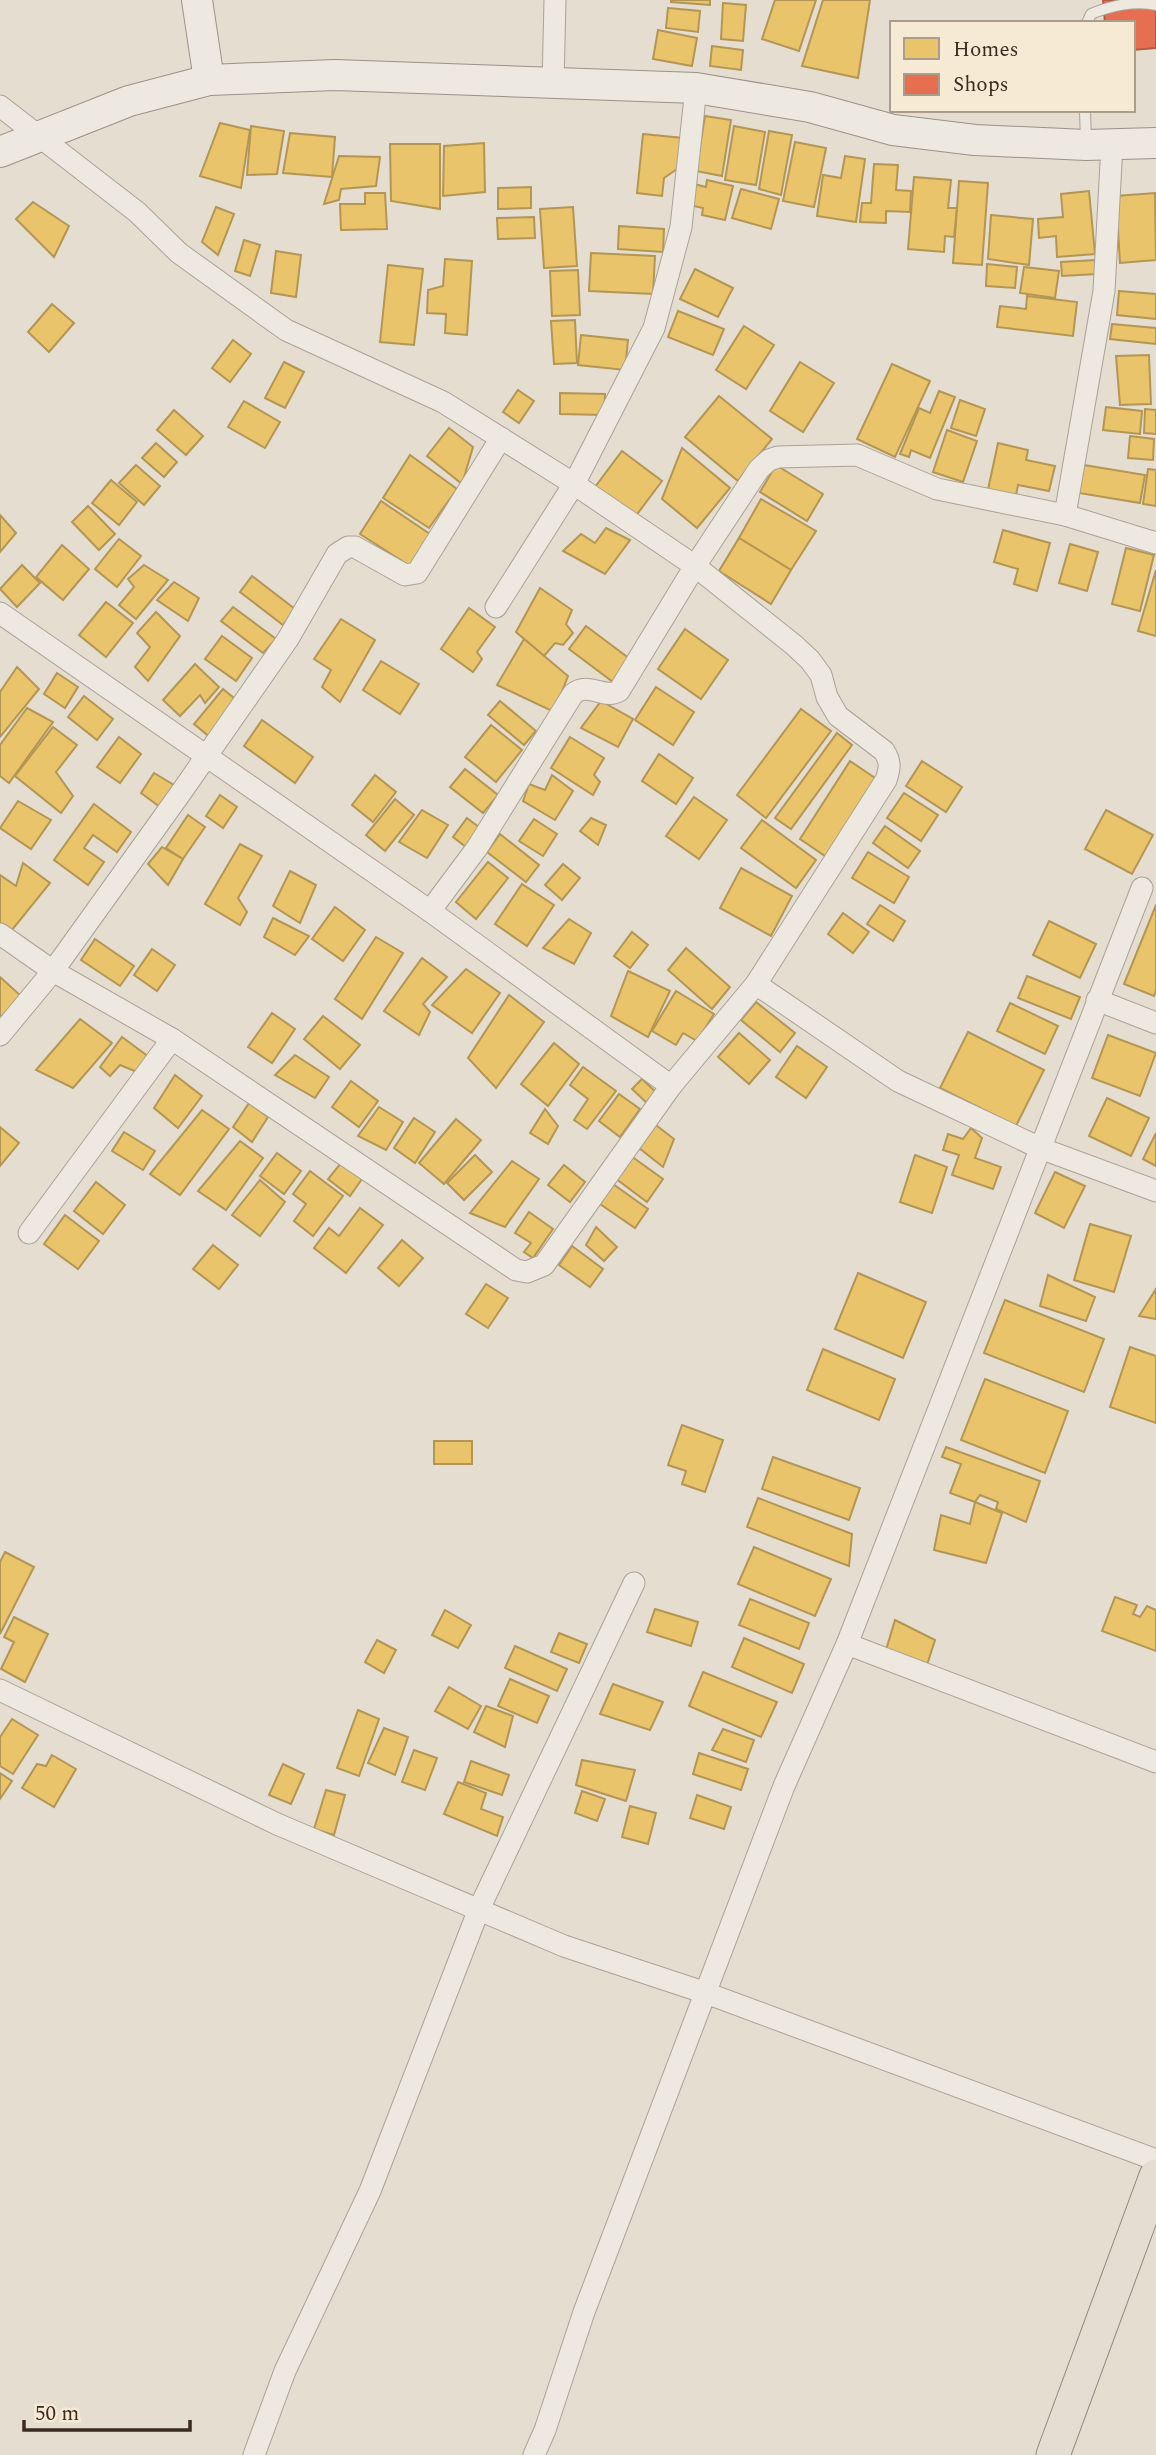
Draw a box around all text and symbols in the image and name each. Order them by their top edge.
legend [890,21,1135,112]
text: Homes [953,34,1019,66]
text: Shops [953,69,1009,101]
scale bar [24,2388,191,2432]
text: 50 m [35,2398,79,2430]

